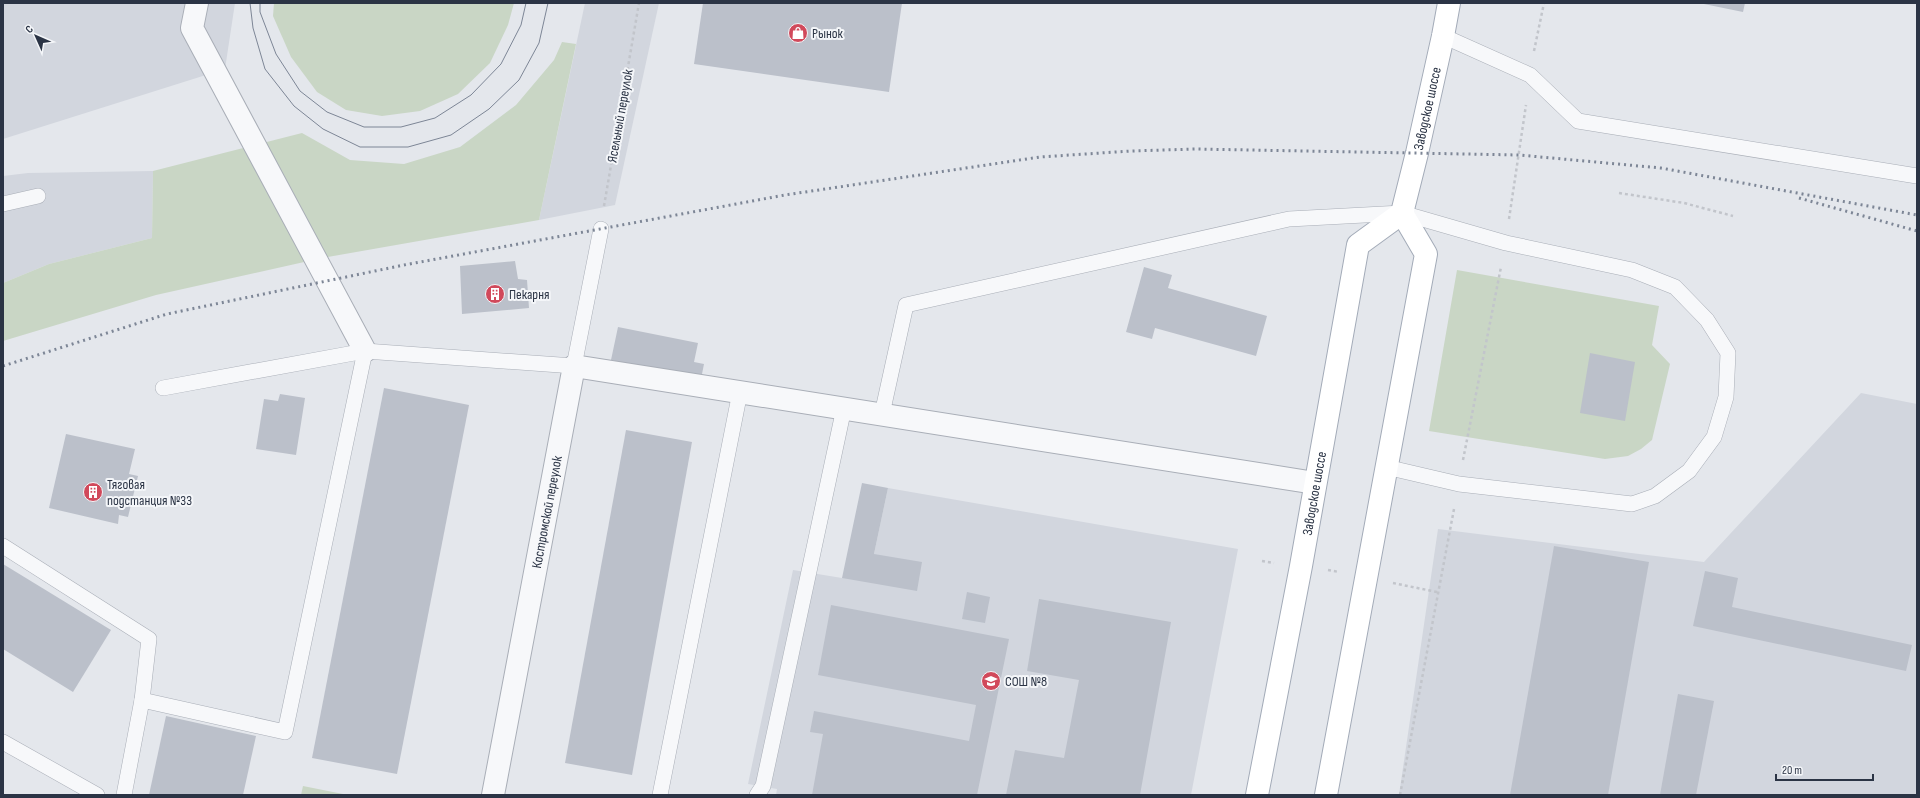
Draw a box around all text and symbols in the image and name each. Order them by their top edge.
north arrow [16,16,56,56]
text: С [23,22,36,36]
shop icon: Рынок [787,22,809,44]
place label: Рынок [812,25,844,42]
street label: Заводское шоссе [1409,65,1444,152]
street label: Ясельный переулок [603,67,637,164]
building icon: Пекарня [484,283,506,305]
place label: Пекарня [509,286,549,303]
street label: Заводское шоссе [1298,450,1330,537]
street label: Костромской переулок [527,454,565,570]
place label: Тяговая подстанция №33 [107,476,192,509]
building icon: Тяговая подстанция №33 [82,481,104,503]
school or university icon: СОШ №8 [980,670,1002,692]
place label: СОШ №8 [1005,673,1047,690]
scale bar [1776,756,1873,782]
text: 20 m [1782,763,1802,778]

